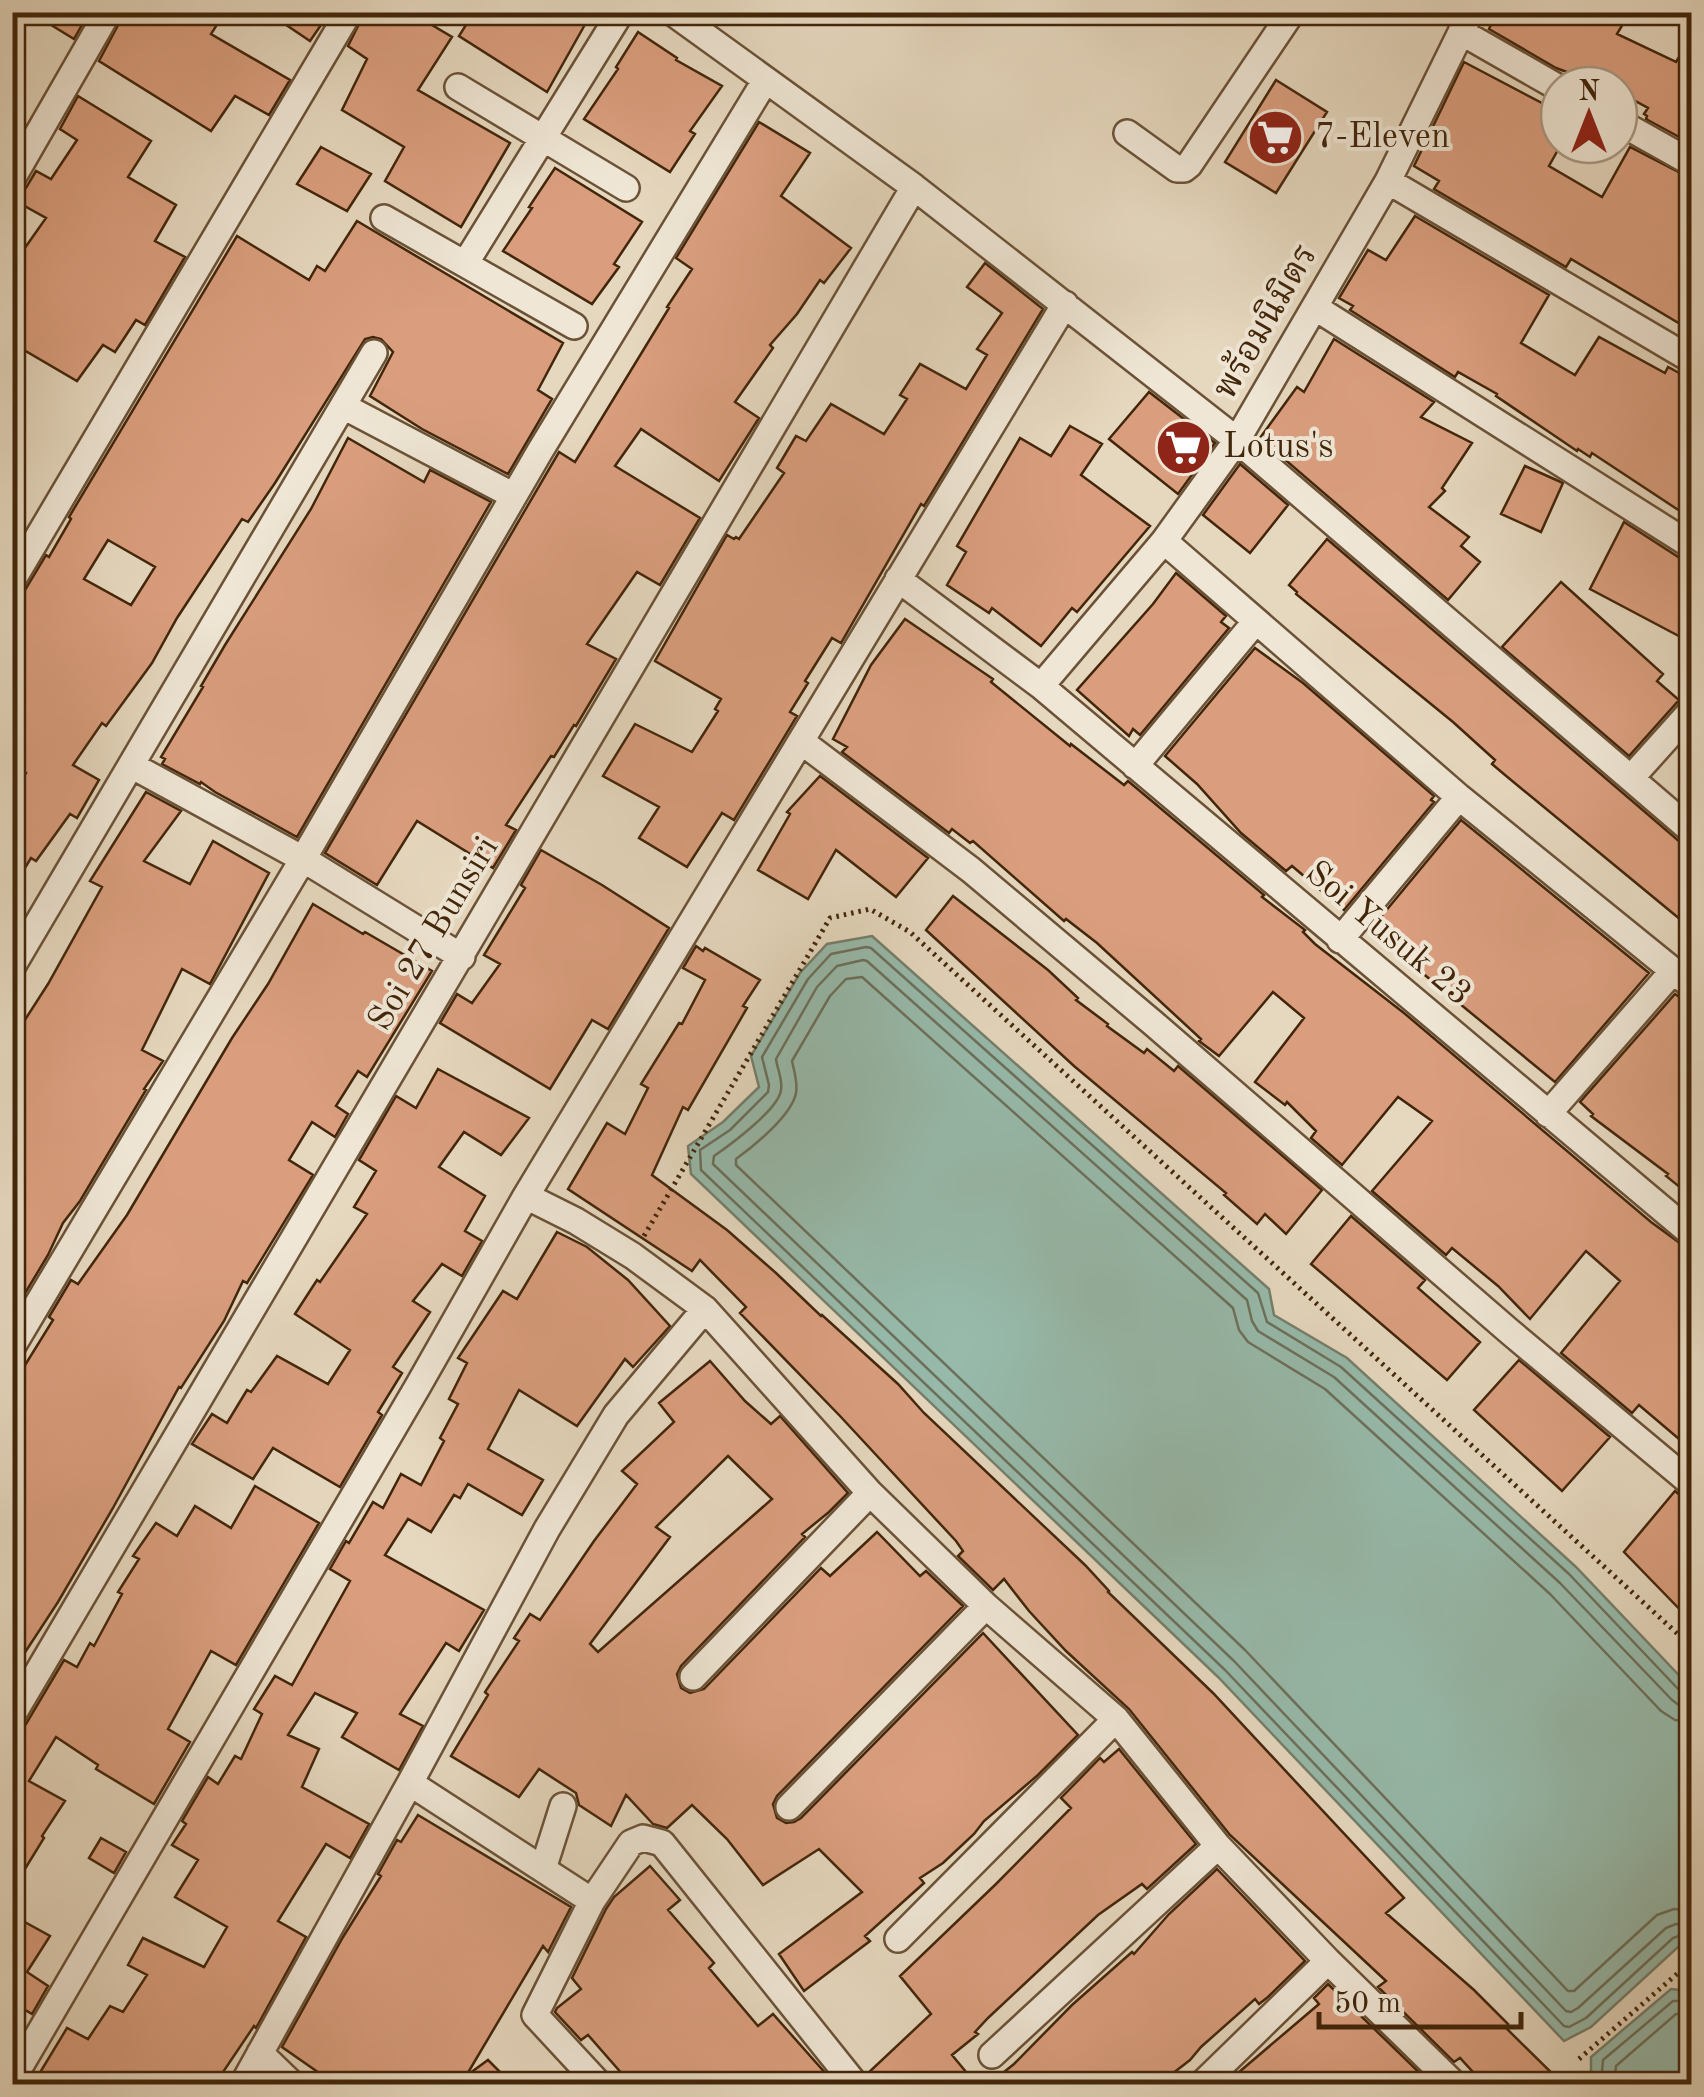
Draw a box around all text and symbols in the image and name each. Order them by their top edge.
north arrow [1539,65,1639,165]
text: N [1578,79,1600,107]
supermarket icon: 7-Eleven [1246,107,1306,167]
place label: 7-Eleven [1315,120,1450,155]
street label: พร้อมนิมิตร [1204,236,1324,405]
supermarket icon: Lotus's [1154,417,1214,477]
place label: Lotus's [1223,430,1334,465]
street label: Soi 27 Bunsiri [363,831,505,1037]
street label: Soi Yusuk 23 [1299,855,1477,1013]
scale bar [1319,1967,1522,2029]
text: 50 m [1334,1989,1401,2019]

